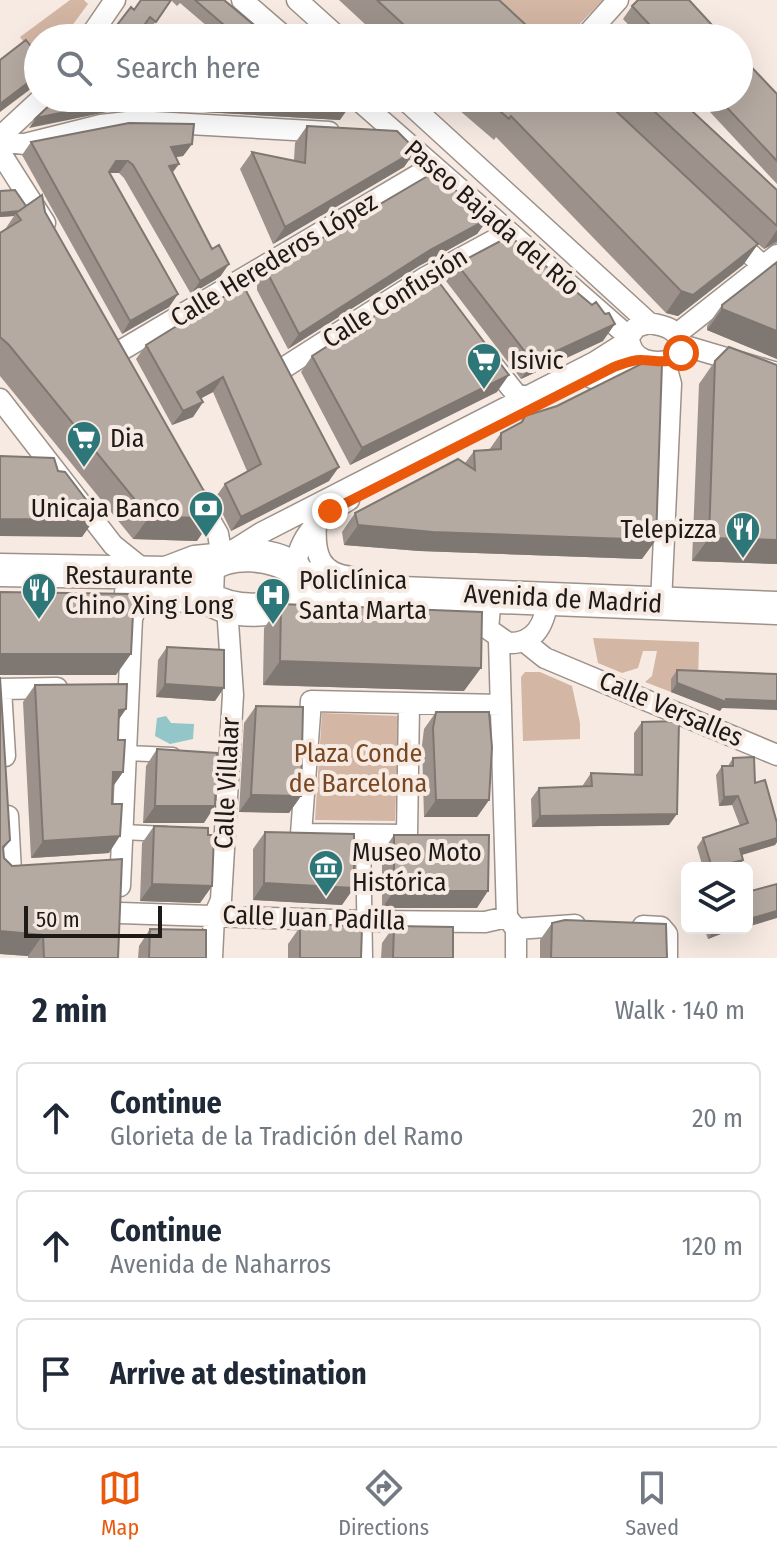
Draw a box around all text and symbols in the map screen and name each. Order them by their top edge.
search box [24,24,753,112]
icon: search [52,46,96,90]
text: Search here [116,50,261,86]
street label: Paseo Bajada del Río [398,134,586,302]
street label: Calle Herederos López [165,186,383,334]
street label: Calle Confusión [317,241,473,355]
route start [663,335,699,371]
supermarket icon: Isivic [465,341,503,391]
place label: Isivic [510,345,564,376]
supermarket icon: Dia [65,419,103,469]
place label: Dia [110,423,144,454]
bank icon: Unicaja Banco [187,489,225,539]
place label: Unicaja Banco [31,493,180,524]
route end [312,493,348,529]
restaurant icon: Telepizza [724,510,762,560]
place label: Telepizza [621,514,717,545]
place label: Restaurante Chino Xing Long [65,560,234,621]
place label: Policlínica Santa Marta [299,565,427,626]
restaurant icon: Restaurante Chino Xing Long [20,571,58,621]
hospital icon: Policlínica Santa Marta [254,576,292,626]
street label: Avenida de Madrid [463,578,663,620]
street label: Calle Versalles [594,665,748,753]
street label: Calle Villalar [208,716,246,850]
park label: Plaza Conde de Barcelona [289,738,427,799]
place label: Museo Moto Histórica [352,837,482,898]
museum icon: Museo Moto Histórica [307,848,345,898]
map controls [681,862,753,934]
button: layers [681,862,753,934]
street label: Calle Juan Padilla [222,899,406,937]
scale bar [24,902,162,938]
text: 50 m [36,906,80,933]
text: 2 min [32,990,107,1031]
text: Walk · 140 m [615,995,745,1026]
text: Continue [110,1085,222,1121]
icon: ahead [34,1096,78,1140]
text: 20 m [692,1103,743,1134]
text: Glorieta de la Tradición del Ramo [110,1121,463,1152]
text: Continue [110,1213,222,1249]
icon: ahead [34,1224,78,1268]
text: 120 m [682,1231,743,1262]
text: Avenida de Naharros [110,1249,331,1280]
icon: arrive [34,1352,78,1396]
text: Arrive at destination [110,1356,367,1392]
tab: Map [98,1466,142,1541]
tab: Directions [338,1466,429,1541]
tab: Saved [625,1466,679,1541]

